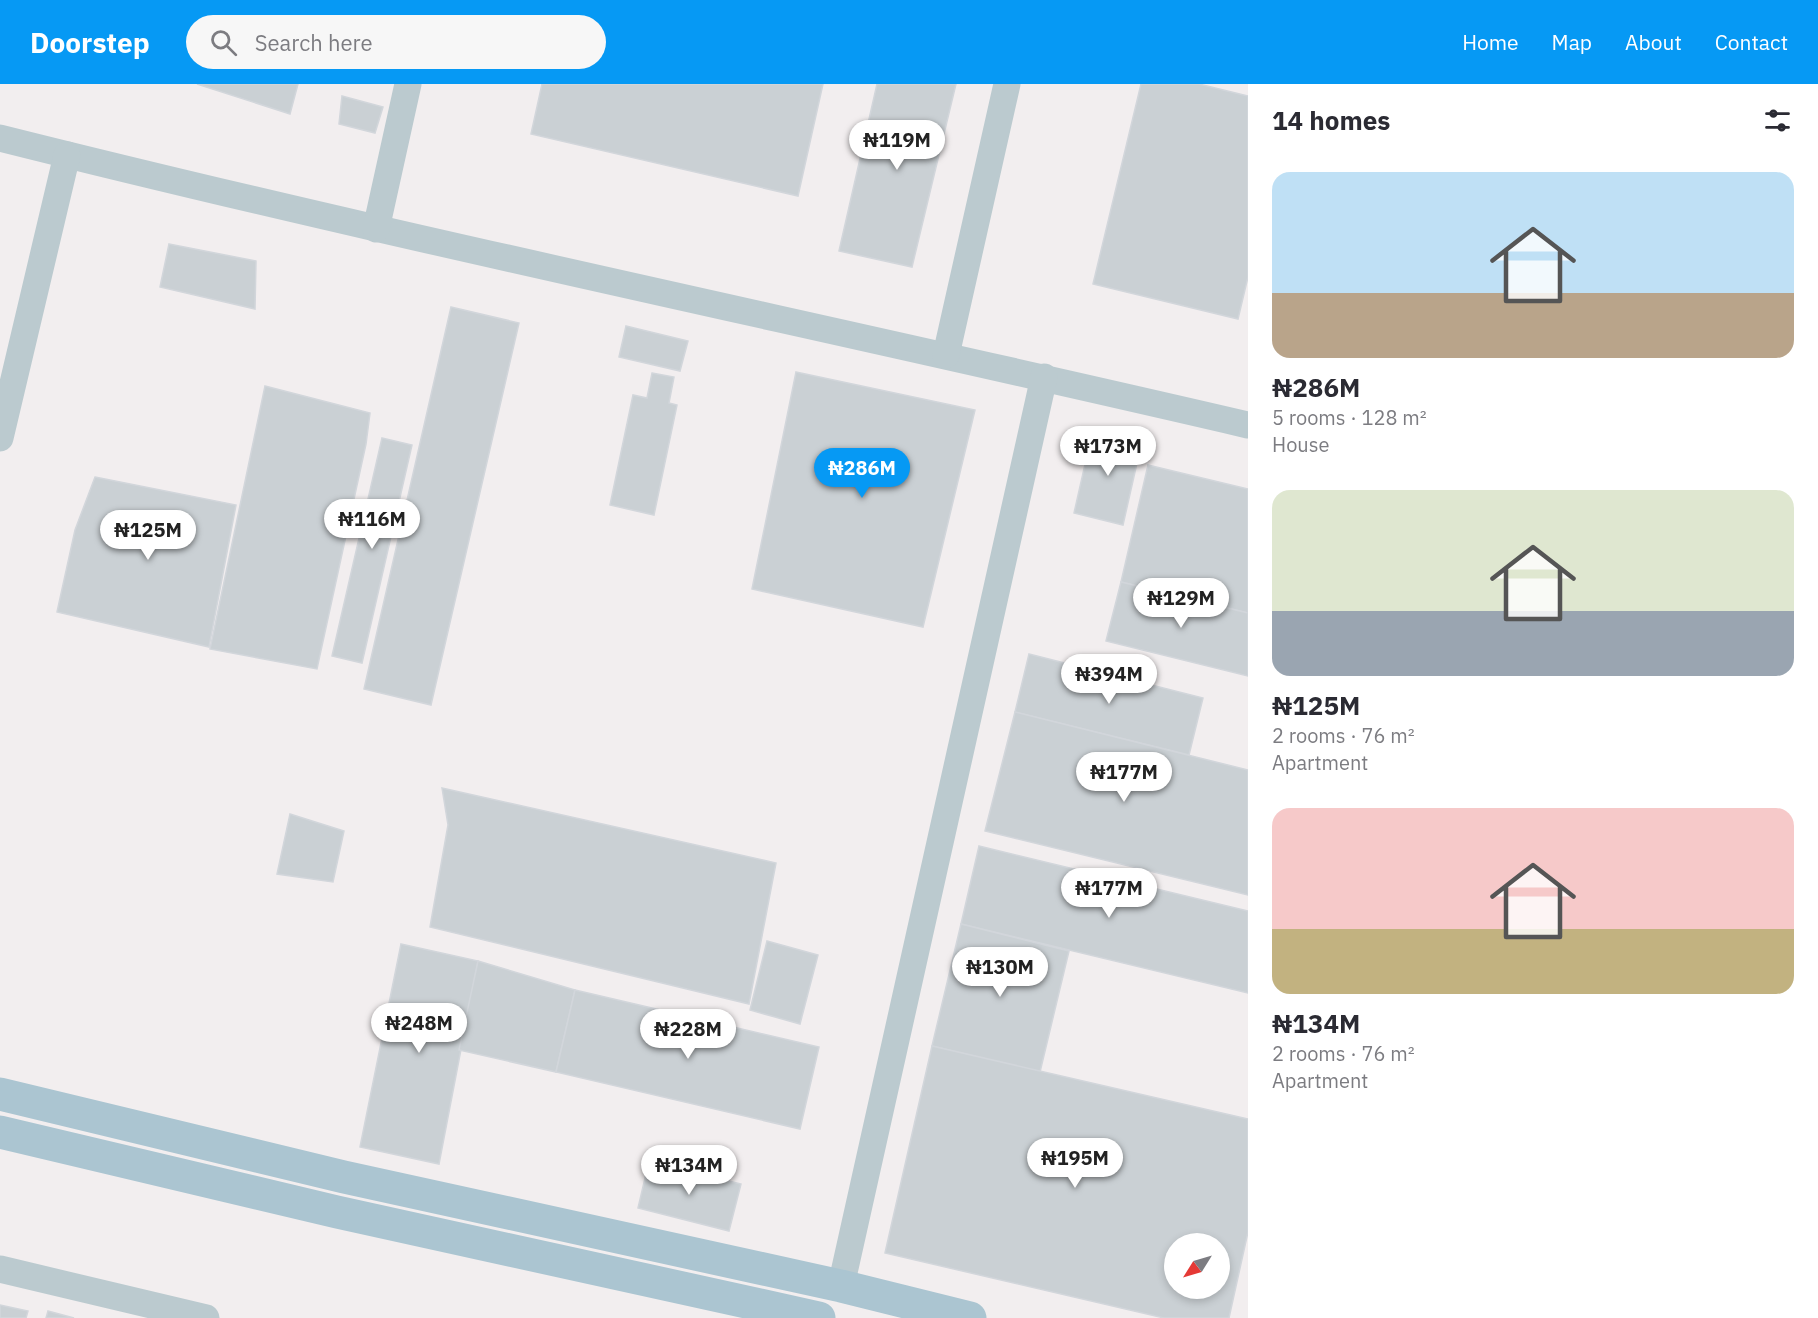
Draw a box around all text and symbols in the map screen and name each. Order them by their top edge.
search box [186,15,606,69]
text: Doorstep [30,24,150,61]
icon: search [207,26,240,59]
text: Search here [255,28,373,57]
text: Home [1462,28,1519,56]
text: Map [1552,28,1592,56]
text: About [1625,28,1682,56]
text: Contact [1715,28,1788,56]
text: 14 homes [1272,103,1390,137]
icon: filters [1761,104,1794,137]
pin: ₦119M [855,120,939,171]
text: ₦119M [863,126,931,153]
icon: home [1479,211,1587,319]
text: ₦286M [1272,370,1360,404]
text: 5 rooms · 128 m² [1272,404,1427,431]
pin: ₦173M [1066,426,1150,477]
text: House [1272,431,1329,458]
text: ₦173M [1074,432,1142,459]
pin: ₦286M [820,448,904,499]
text: ₦286M [828,454,896,481]
pin: ₦116M [330,499,414,550]
text: ₦116M [338,505,406,532]
pin: ₦125M [106,510,190,561]
text: ₦125M [114,516,182,543]
icon: home [1479,529,1587,637]
pin: ₦129M [1139,578,1223,629]
text: ₦129M [1147,584,1215,611]
pin: ₦394M [1067,654,1151,705]
text: ₦394M [1075,660,1143,687]
text: ₦125M [1272,688,1360,722]
text: 2 rooms · 76 m² [1272,722,1415,749]
text: Apartment [1272,749,1368,776]
pin: ₦177M [1082,752,1166,803]
text: ₦177M [1090,758,1158,785]
icon: home [1479,847,1587,955]
pin: ₦177M [1067,868,1151,919]
text: ₦177M [1075,874,1143,901]
pin: ₦130M [958,947,1042,998]
text: ₦130M [966,953,1034,980]
pin: ₦248M [377,1003,461,1054]
text: ₦134M [1272,1006,1360,1040]
text: ₦248M [385,1009,453,1036]
pin: ₦228M [646,1009,730,1060]
text: ₦228M [654,1015,722,1042]
text: 2 rooms · 76 m² [1272,1040,1415,1067]
text: Apartment [1272,1067,1368,1094]
pin: ₦195M [1033,1138,1117,1189]
text: ₦195M [1041,1144,1109,1171]
pin: ₦134M [647,1145,731,1196]
text: ₦134M [655,1151,723,1178]
north arrow [1164,1233,1230,1299]
map controls [1164,1233,1230,1299]

